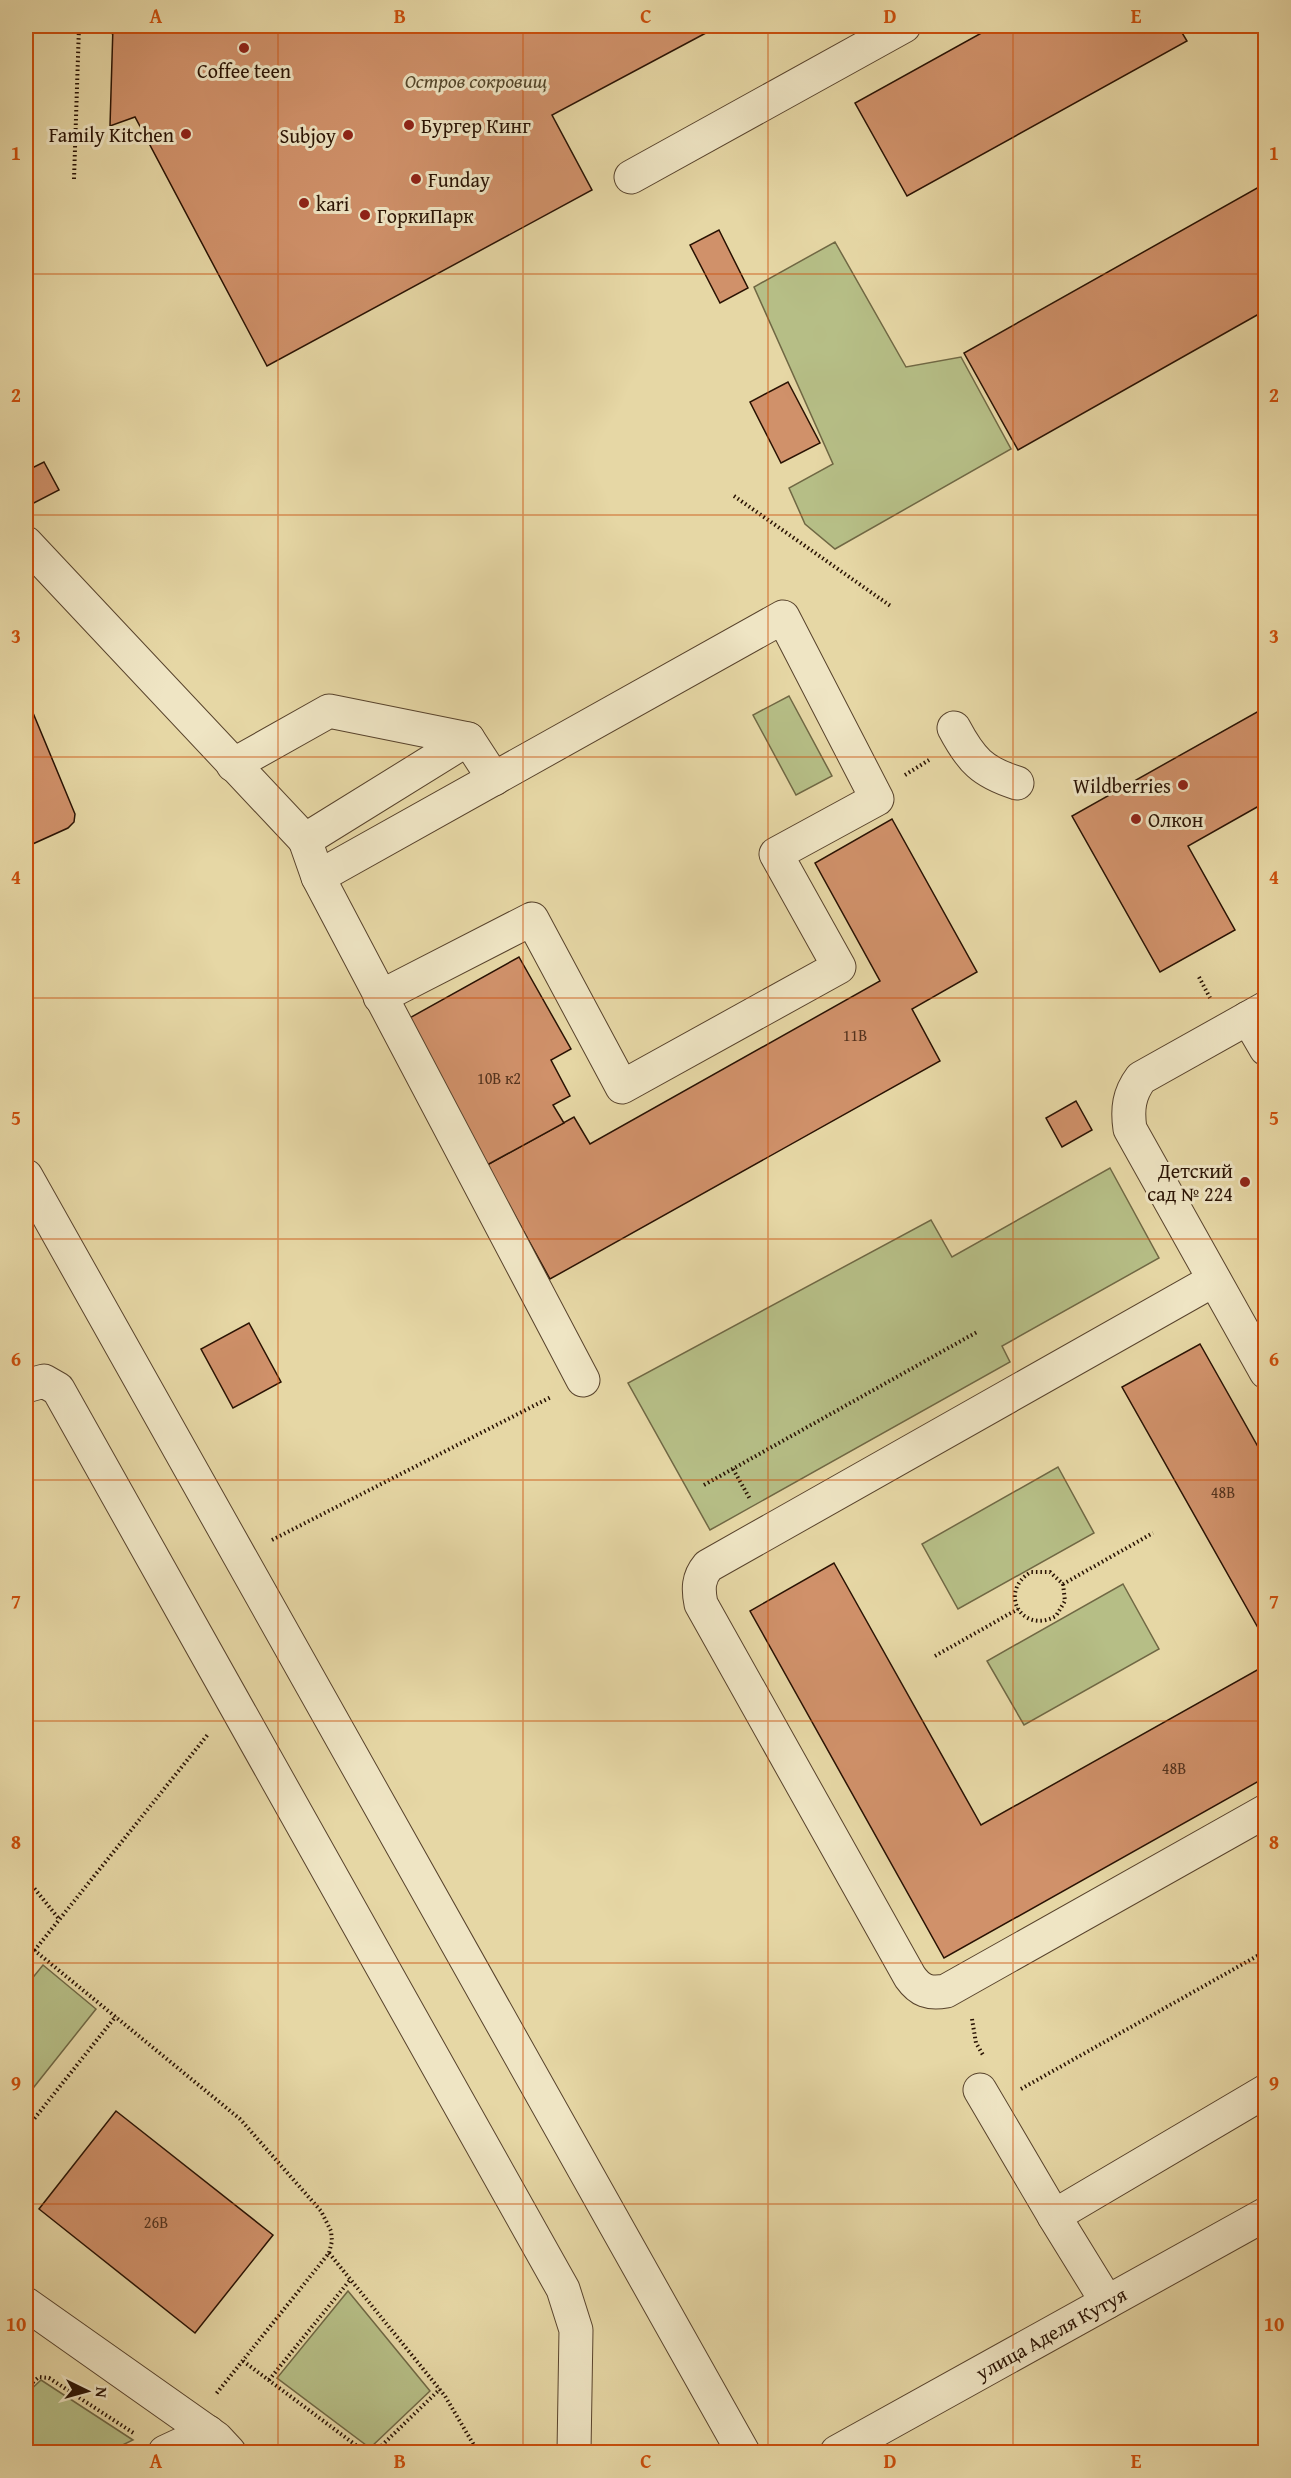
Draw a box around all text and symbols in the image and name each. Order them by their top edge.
text: A [150,1,163,30]
text: B [394,1,406,30]
text: C [640,1,652,30]
text: D [883,1,897,30]
text: E [1131,1,1142,30]
marker: Coffee teen [237,41,251,55]
place label: Coffee teen [197,56,291,85]
park label: Остров сокровищ [405,66,548,95]
place label: Бургер Кинг [421,111,531,140]
marker: Бургер Кинг [402,118,416,132]
place label: Family Kitchen [49,120,174,149]
place label: Subjoy [280,121,336,150]
marker: Family Kitchen [179,127,193,141]
marker: Subjoy [341,128,355,142]
text: 1 [11,138,21,167]
text: 1 [1269,138,1279,167]
place label: Funday [428,165,490,194]
marker: Funday [409,172,423,186]
place label: kari [316,189,350,218]
marker: kari [297,196,311,210]
place label: ГоркиПарк [377,201,474,230]
marker: ГоркиПарк [358,208,372,222]
text: 2 [11,380,21,409]
text: 2 [1269,380,1279,409]
text: 3 [11,621,21,650]
text: 3 [1269,621,1279,650]
place label: Wildberries [1073,771,1171,800]
marker: Wildberries [1176,778,1190,792]
place label: Олкон [1148,805,1204,834]
marker: Олкон [1129,812,1143,826]
text: 4 [11,862,21,891]
text: 4 [1269,862,1279,891]
house number: 11В [843,1023,867,1047]
house number: 10В к2 [477,1066,521,1090]
text: 5 [11,1103,21,1132]
text: 5 [1269,1103,1279,1132]
place label: Детский сад № 224 [1147,1156,1233,1208]
marker: Детский сад № 224 [1238,1175,1252,1189]
text: 6 [11,1344,21,1373]
text: 6 [1269,1344,1279,1373]
house number: 48В [1211,1480,1235,1504]
text: 7 [11,1586,21,1615]
text: 7 [1269,1586,1279,1615]
house number: 48В [1162,1756,1186,1780]
text: 8 [11,1827,21,1856]
text: 8 [1269,1827,1279,1856]
text: 9 [11,2068,21,2097]
text: 9 [1269,2068,1279,2097]
house number: 26В [144,2210,168,2234]
street label: улица Аделя Кутуя [969,2279,1132,2387]
text: 10 [6,2309,26,2338]
text: 10 [1264,2309,1284,2338]
north arrow [57,2361,117,2421]
text: N [89,2386,114,2399]
text: A [150,2446,163,2475]
text: B [394,2446,406,2475]
text: C [640,2446,652,2475]
text: D [883,2446,897,2475]
text: E [1131,2446,1142,2475]

